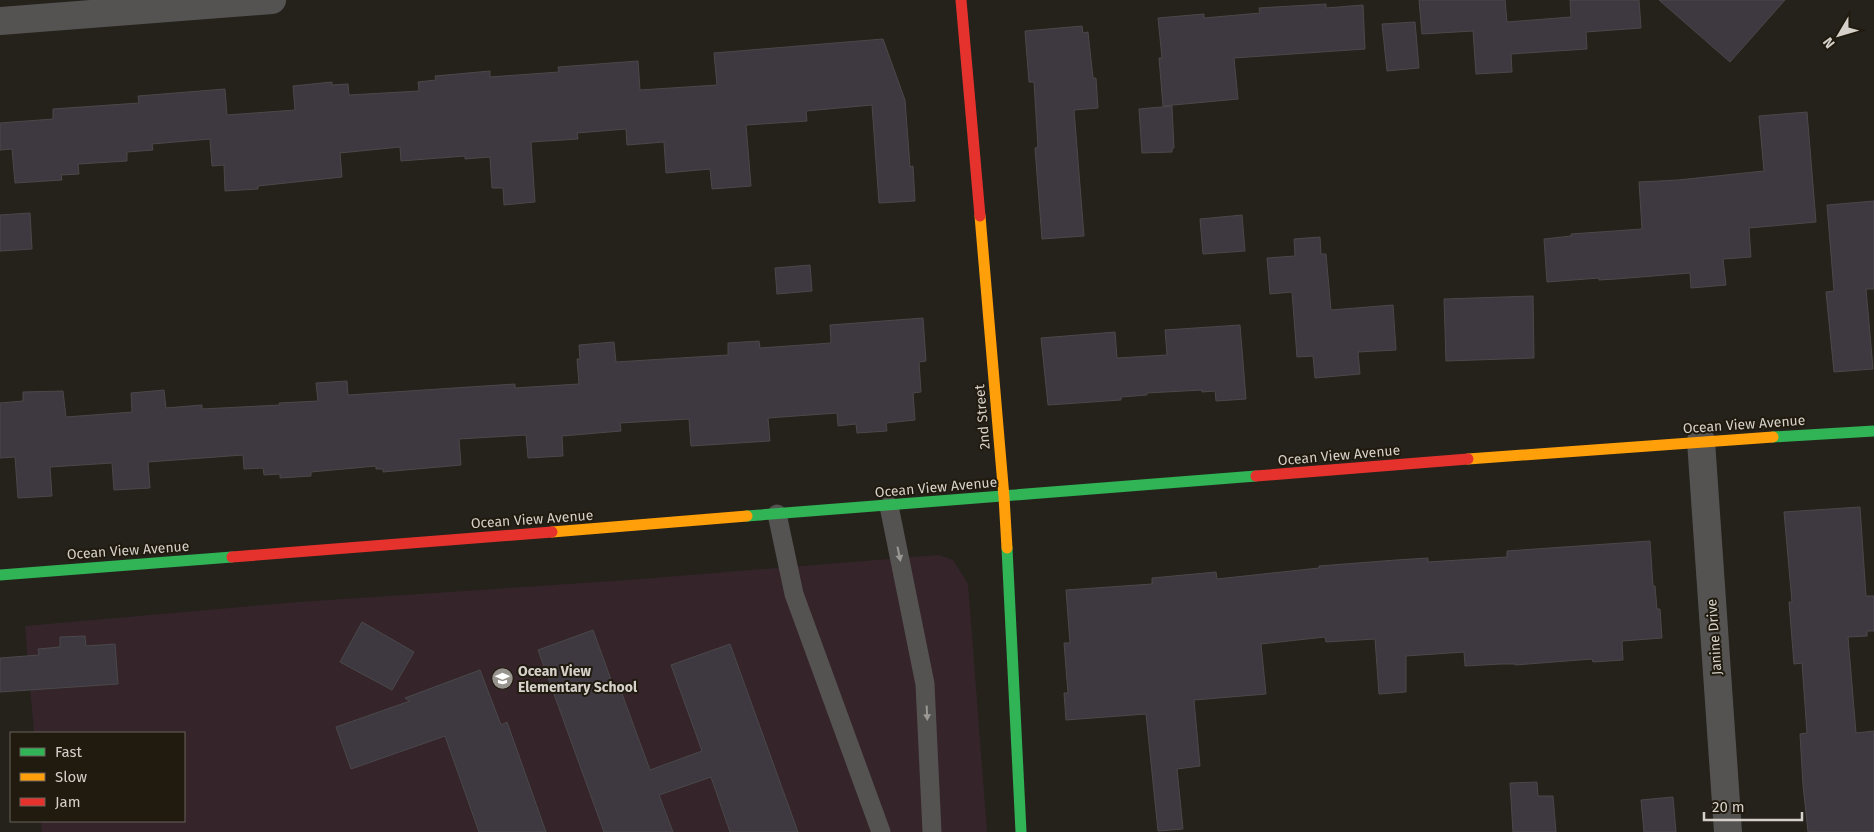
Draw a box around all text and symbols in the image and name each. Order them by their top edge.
north arrow [1814,10,1864,60]
text: N [1820,34,1839,52]
street label: 2nd Street [971,383,994,450]
street label: Ocean View Avenue [1682,412,1806,437]
street label: Ocean View Avenue [1277,442,1401,469]
street label: Ocean View Avenue [874,474,998,501]
street label: Ocean View Avenue [470,507,594,532]
street label: Ocean View Avenue [66,538,190,563]
one-way arrow [895,546,903,562]
street label: Janine Drive [1703,598,1726,676]
place label: Ocean View Elementary School [518,663,638,696]
school or university icon: Ocean View Elementary School [490,667,514,691]
one-way arrow [923,706,931,722]
legend [10,732,185,822]
text: Fast [55,743,82,761]
text: Slow [55,768,87,786]
scale bar [1704,790,1802,822]
text: Jam [55,793,81,811]
text: 20 m [1712,798,1745,816]

